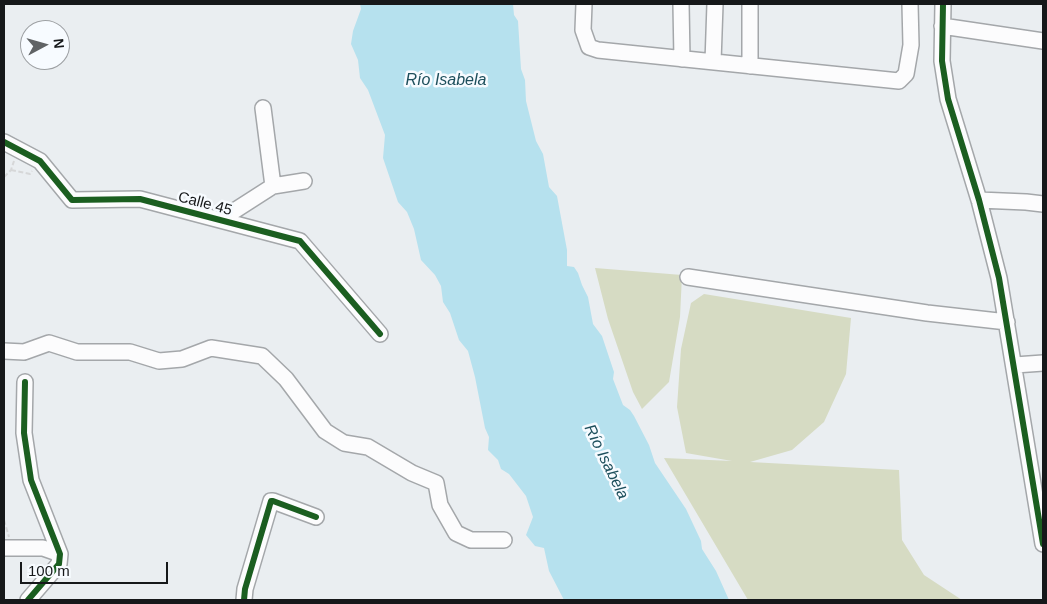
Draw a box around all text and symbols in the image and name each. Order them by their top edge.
north arrow [20,20,70,70]
text: N [50,38,67,49]
water label: Río Isabela [406,71,486,91]
street label: Calle 45 [176,188,234,220]
water label: Río Isabela [580,421,632,503]
scale bar [22,552,170,584]
text: 100 m [28,562,70,579]

